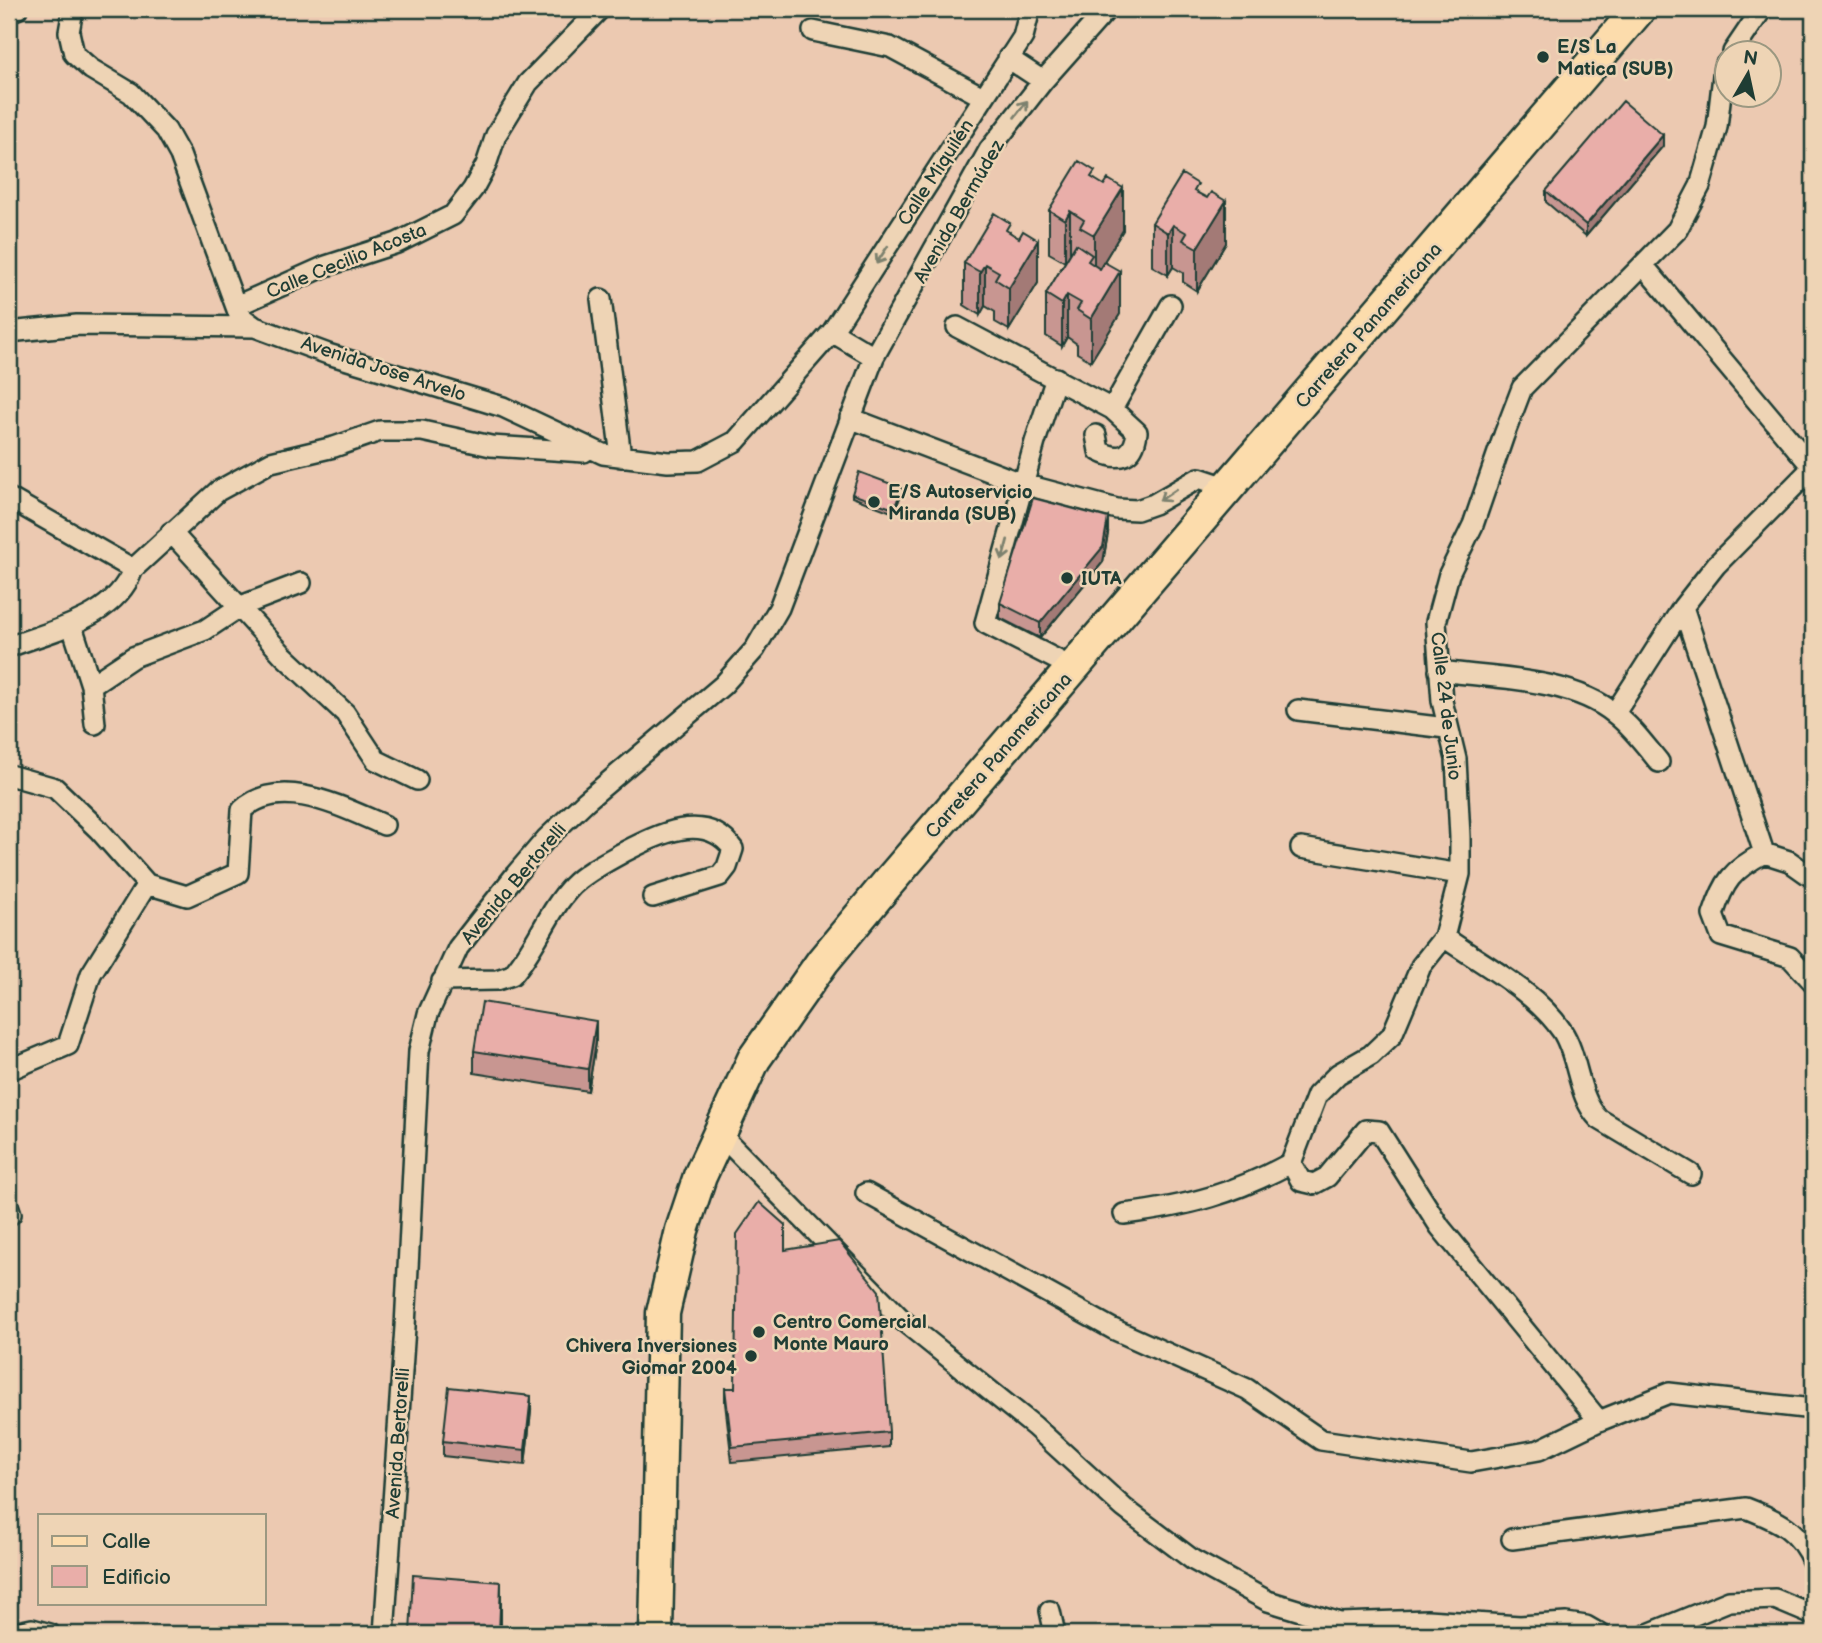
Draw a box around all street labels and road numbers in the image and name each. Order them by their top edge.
street label: Calle Miquilén [893,115,979,230]
street label: Avenida Bermúdez [909,135,1010,287]
street label: Calle Cecilio Acosta [263,219,430,304]
street label: Carretera Panamericana [1291,239,1447,413]
street label: Avenida Jose Arvelo [298,332,469,407]
street label: Calle 24 de Junio [1425,631,1466,782]
street label: Carretera Panamericana [921,669,1077,843]
street label: Avenida Bertorelli [457,819,572,949]
street label: Avenida Bertorelli [382,1367,415,1519]

